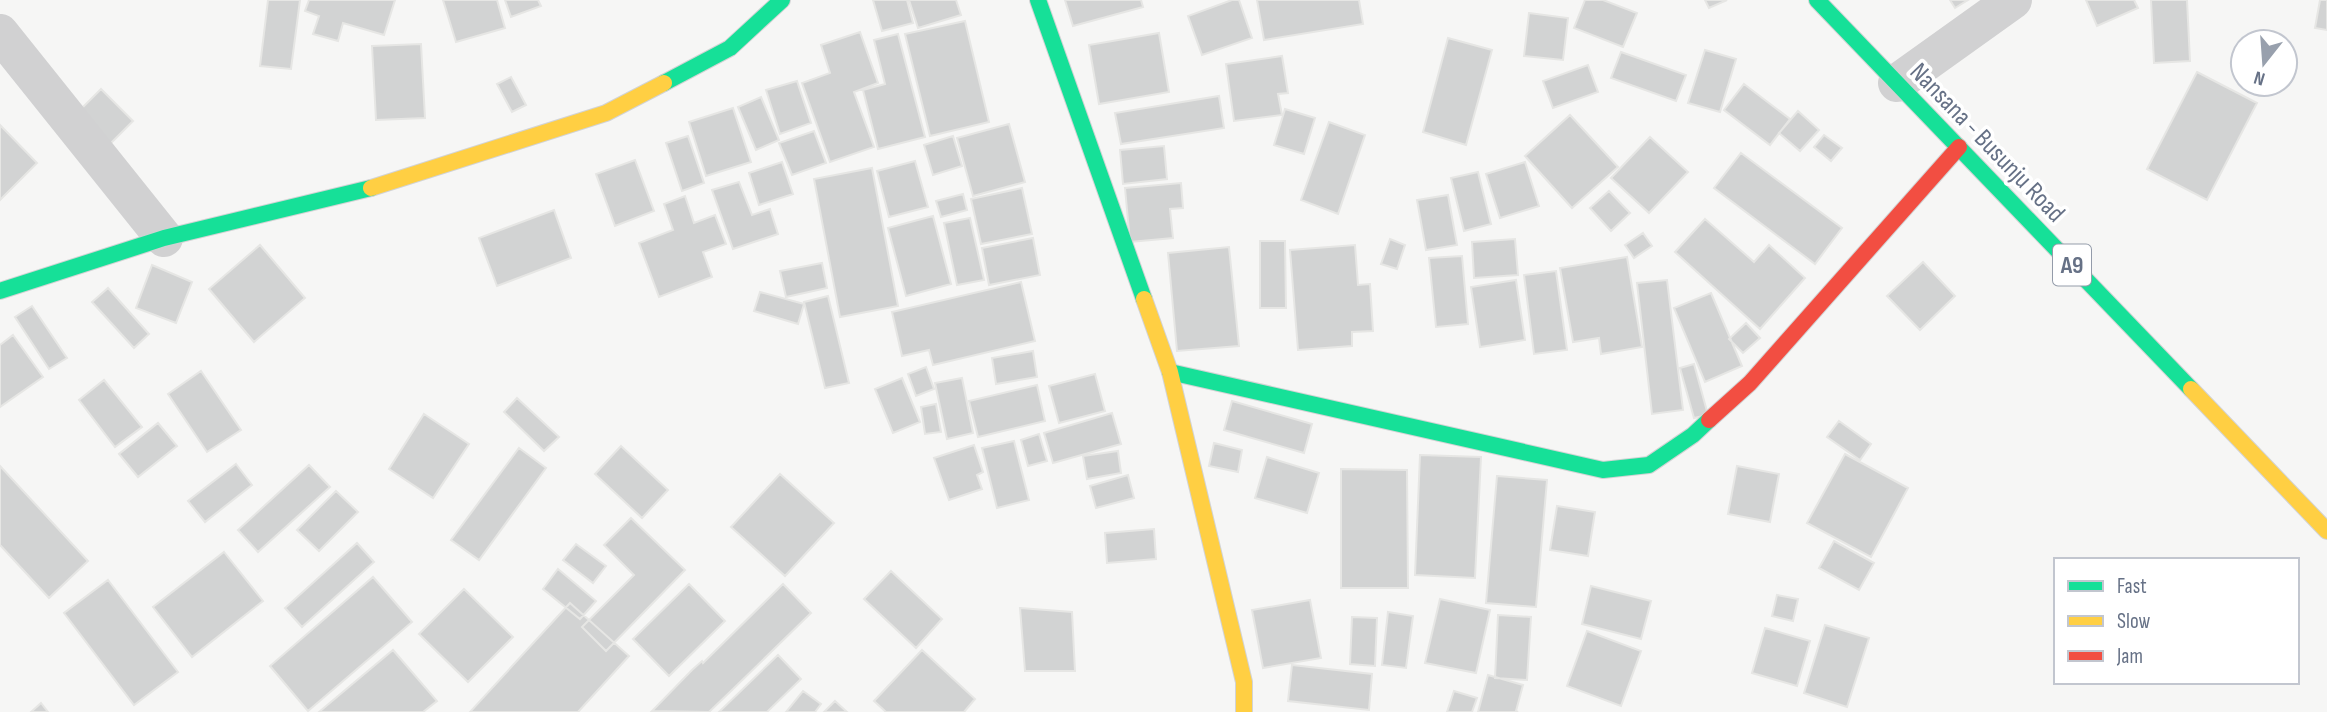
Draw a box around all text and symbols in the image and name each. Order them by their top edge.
north arrow [2229,28,2299,98]
street label: Nansana - Busunju Road [1903,57,2071,229]
text: N [2251,65,2268,90]
road number: A9 [2053,244,2091,286]
legend [2054,558,2299,684]
text: Fast [2117,574,2147,599]
text: Slow [2117,609,2151,634]
text: Jam [2116,644,2143,669]

